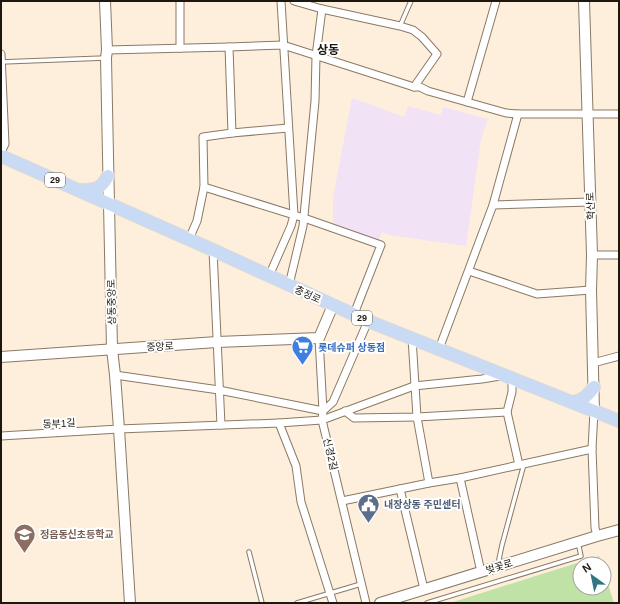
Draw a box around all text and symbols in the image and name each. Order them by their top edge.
district label: 상동 [317,43,339,57]
road number: 29 [45,173,65,187]
street label: 학산로 [585,192,596,220]
street label: 상동중앙로 [106,279,117,325]
street label: 충정로 [293,284,323,305]
road number: 29 [352,311,372,325]
supermarket icon: 롯데슈퍼 상동점 [289,334,315,367]
street label: 중앙로 [146,340,174,353]
place label: 롯데슈퍼 상동점 [318,342,385,353]
street label: 동부1길 [42,417,76,430]
street label: 신경2길 [321,437,340,472]
public building icon: 내장상동 주민센터 [355,491,381,524]
place label: 내장상동 주민센터 [384,499,460,510]
school or university icon: 정읍동신초등학교 [12,521,38,554]
place label: 정읍동신초등학교 [40,528,114,540]
north arrow [572,556,612,596]
street label: 벚꽃로 [484,557,514,576]
text: N [580,560,593,575]

